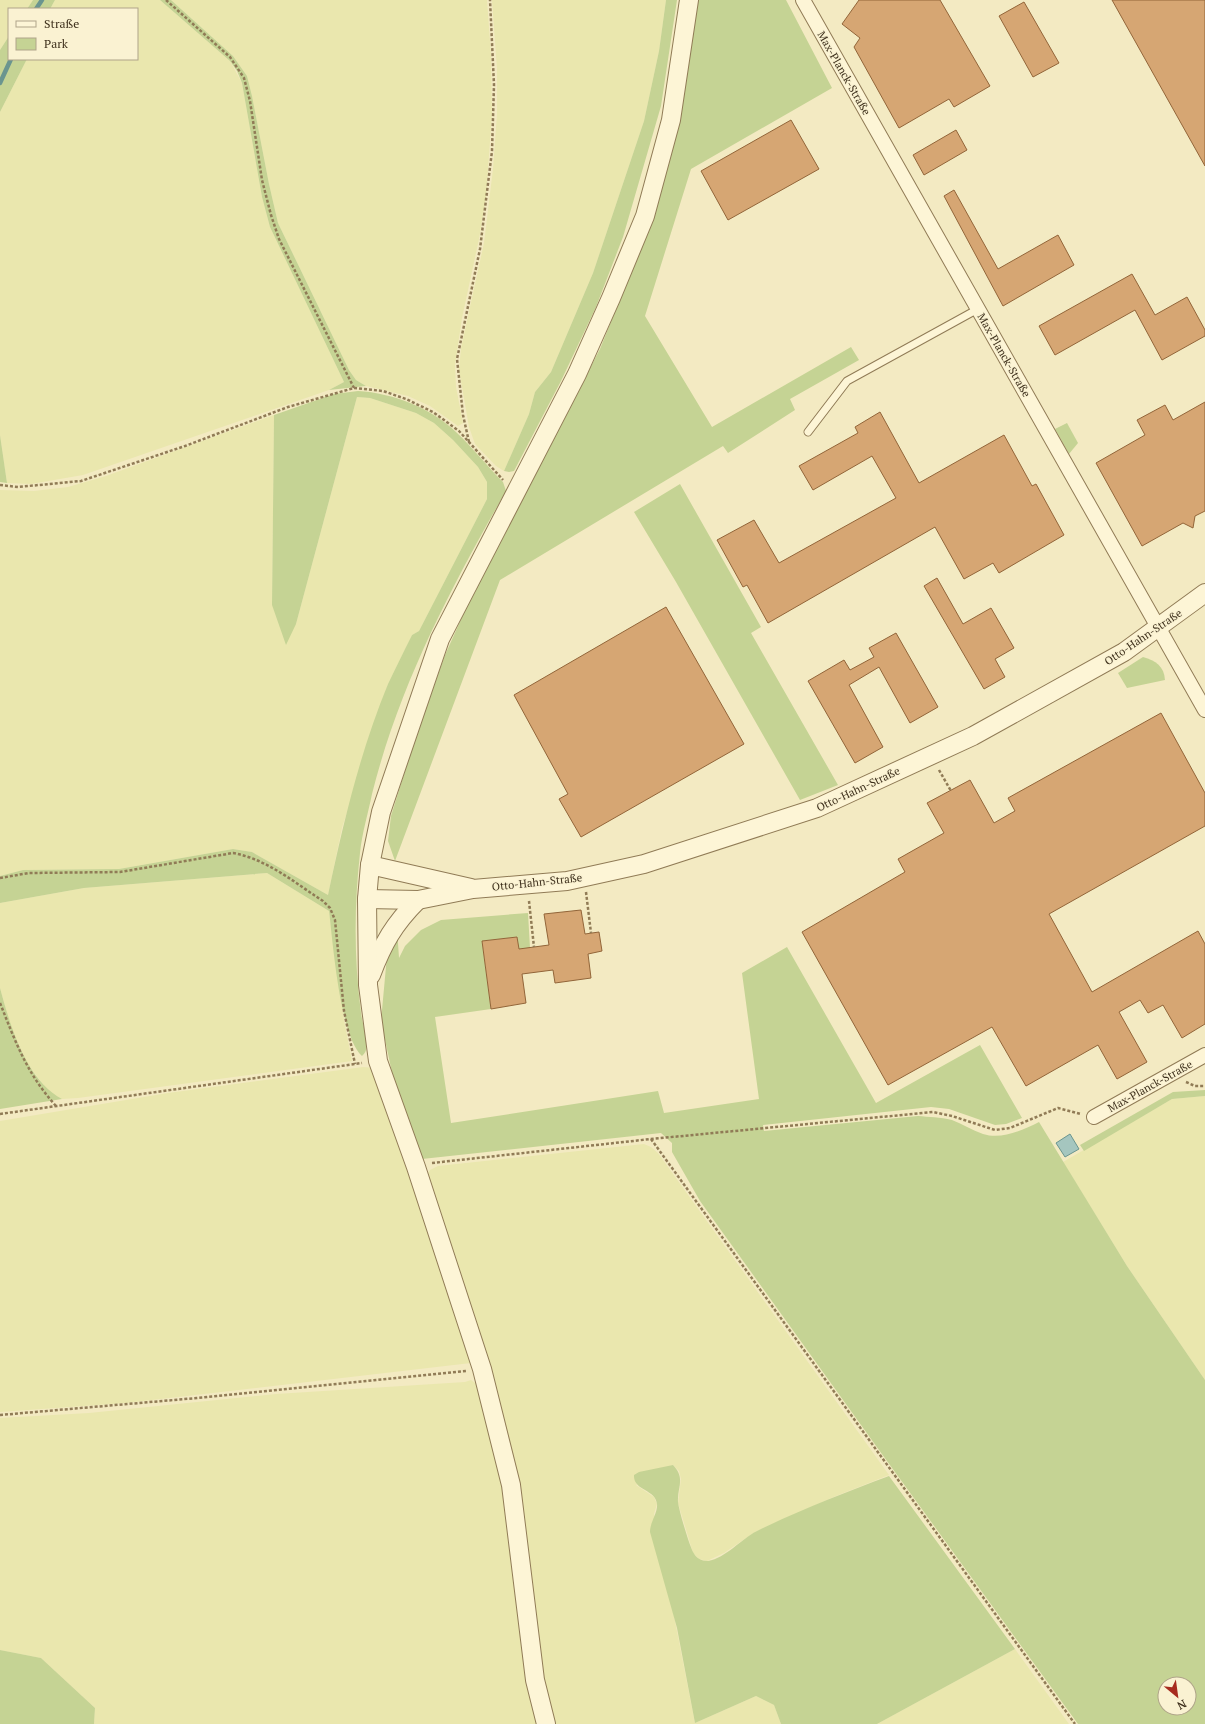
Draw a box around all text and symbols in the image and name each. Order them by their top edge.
legend [8,8,138,60]
text: Straße [44,16,79,31]
street label: Max-Planck-Straße [814,29,874,118]
text: Park [44,36,69,51]
street label: Max-Planck-Straße [974,311,1034,400]
street label: Otto-Hahn-Straße [1102,606,1185,668]
street label: Otto-Hahn-Straße [814,763,902,814]
street label: Otto-Hahn-Straße [491,870,583,894]
street label: Max-Planck-Straße [1105,1057,1195,1115]
north arrow [1157,1676,1197,1716]
text: N [1174,1697,1189,1713]

